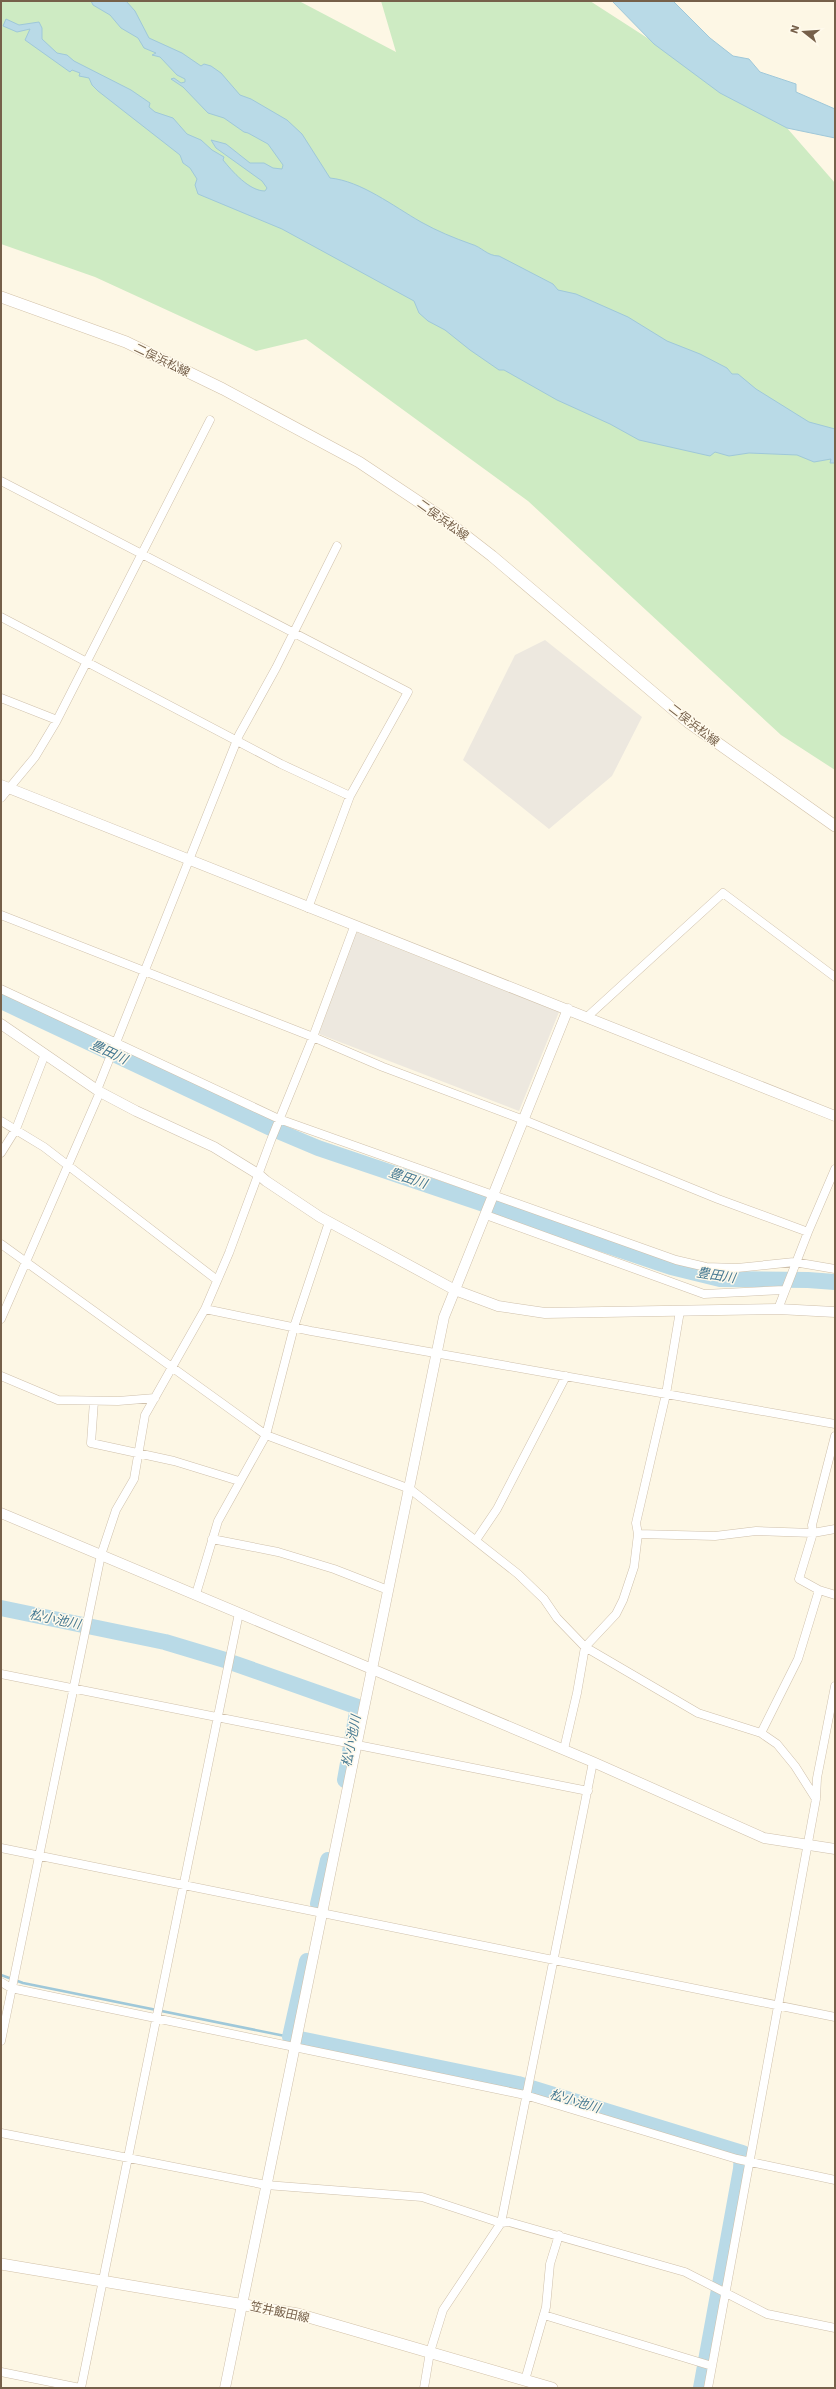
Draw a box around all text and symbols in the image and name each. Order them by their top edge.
north arrow [784,12,824,52]
text: N [788,23,802,35]
street label: 二俣浜松線 [132,341,192,379]
street label: 二俣浜松線 [415,497,471,543]
street label: 二俣浜松線 [666,701,722,749]
water label: 豊田川 [88,1037,132,1068]
water label: 豊田川 [387,1165,431,1192]
water label: 豊田川 [696,1265,738,1286]
water label: 松小池川 [28,1606,84,1632]
water label: 松小池川 [339,1712,364,1768]
water label: 松小池川 [548,2086,604,2116]
street label: 笠井飯田線 [249,2299,311,2325]

